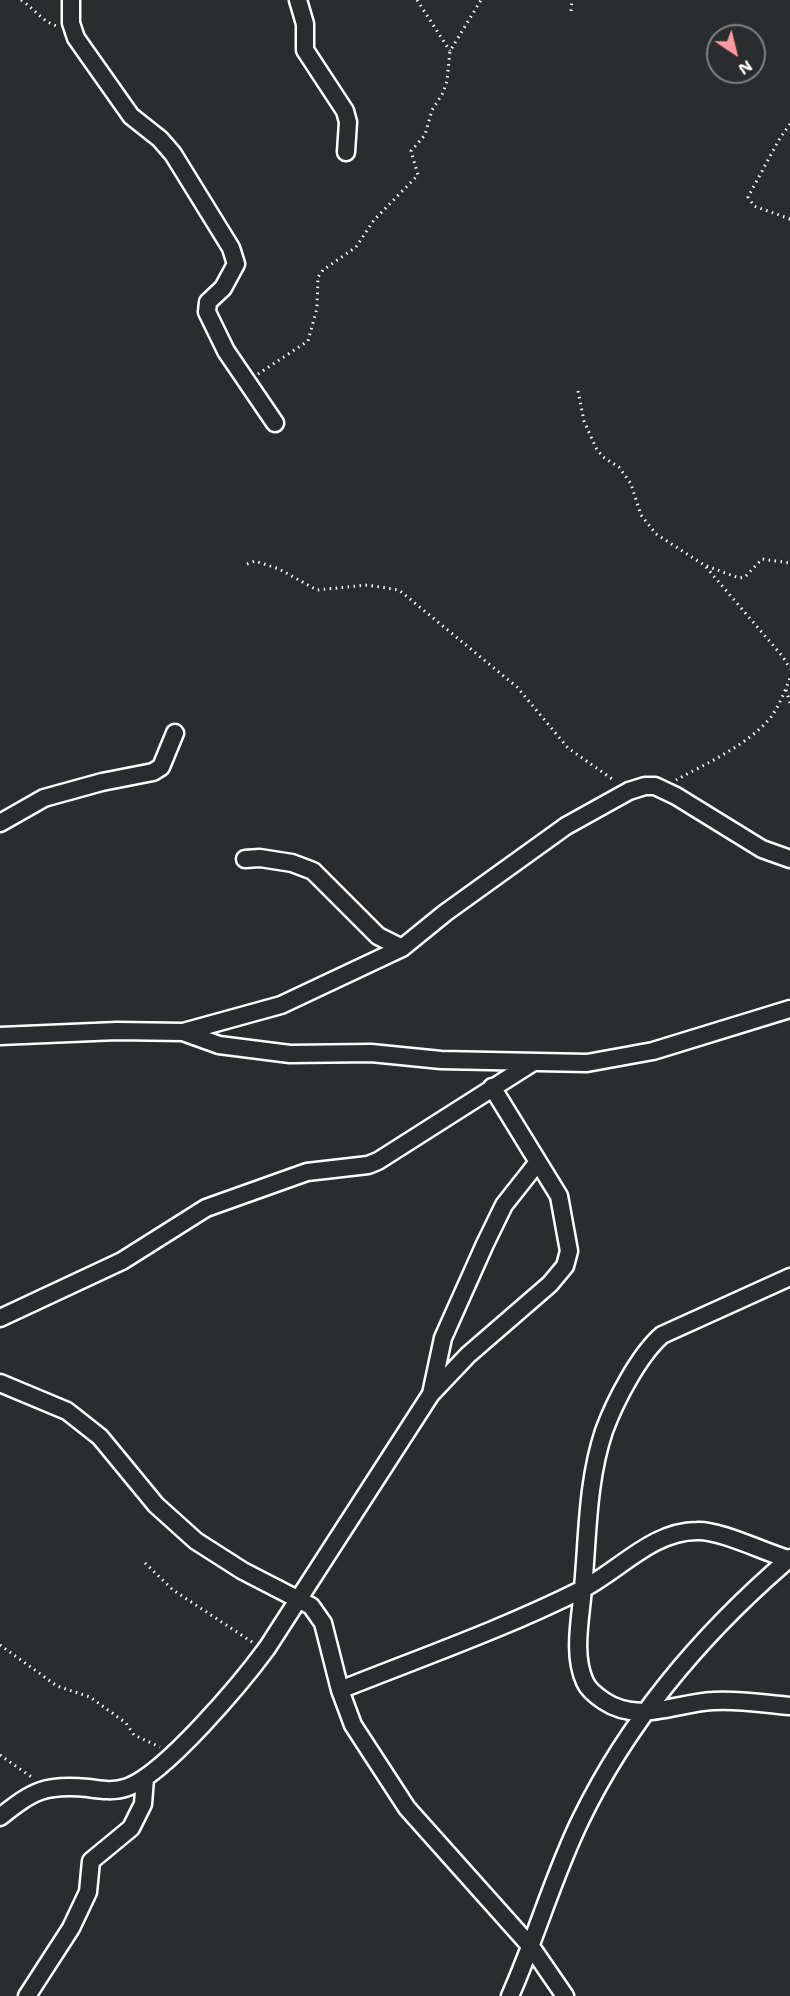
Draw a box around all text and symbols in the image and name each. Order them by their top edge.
north arrow [706,24,766,84]
text: N [734,55,757,80]

